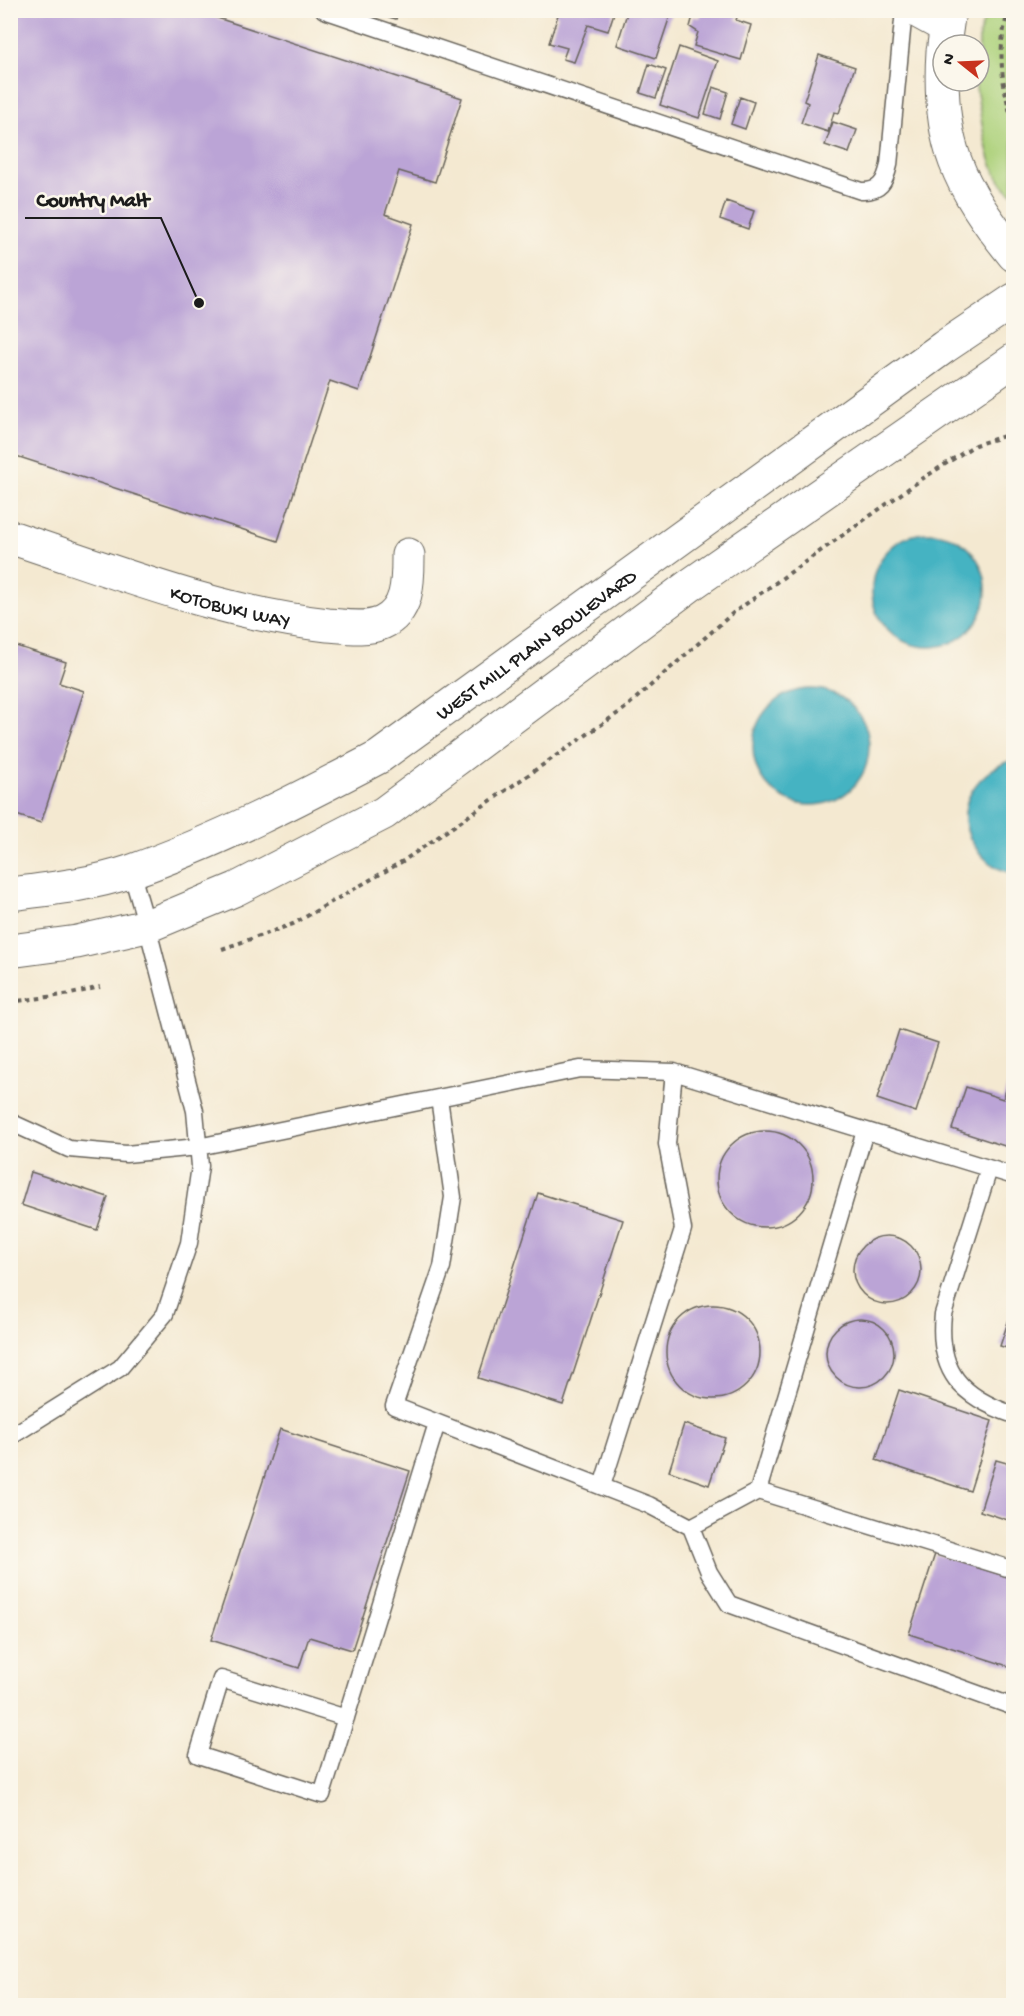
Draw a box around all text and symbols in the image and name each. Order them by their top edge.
north arrow [931,33,991,93]
text: N [939,51,961,67]
callout: Country Malt [25,179,161,218]
text: Country Malt [36,190,152,215]
street label: WEST MILL PLAIN BOULEVARD [433,565,643,727]
street label: KOTOBUKI WAY [166,583,292,635]

